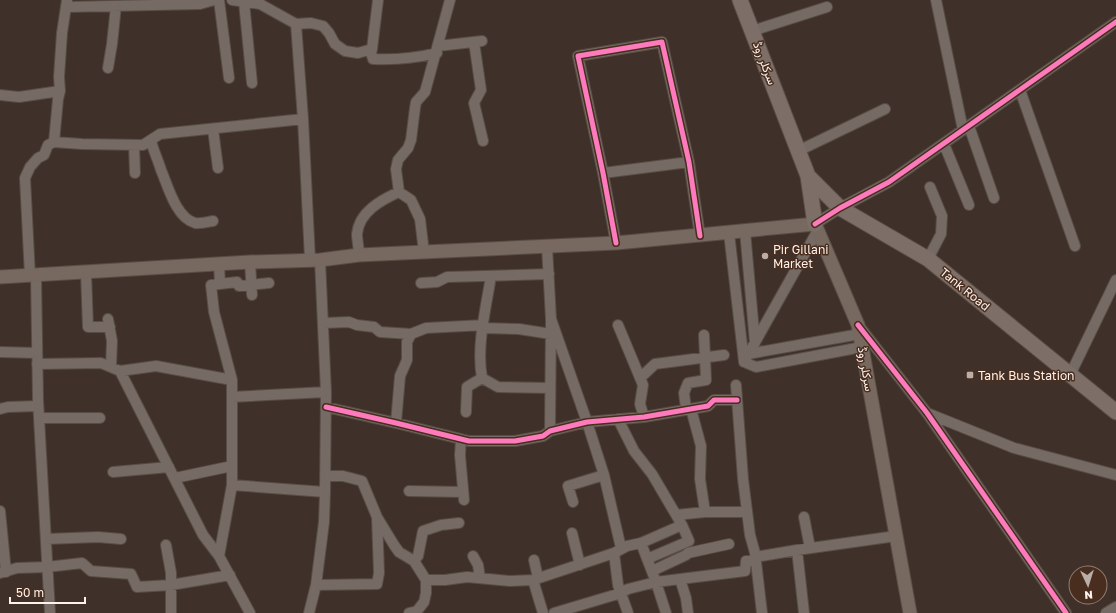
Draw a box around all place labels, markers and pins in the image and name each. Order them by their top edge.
place label: Pir Gillani Market [773,242,829,271]
marker: Pir Gillani Market [760,251,770,261]
place label: Tank Bus Station [978,368,1074,383]
marker: Tank Bus Station [965,370,975,380]

